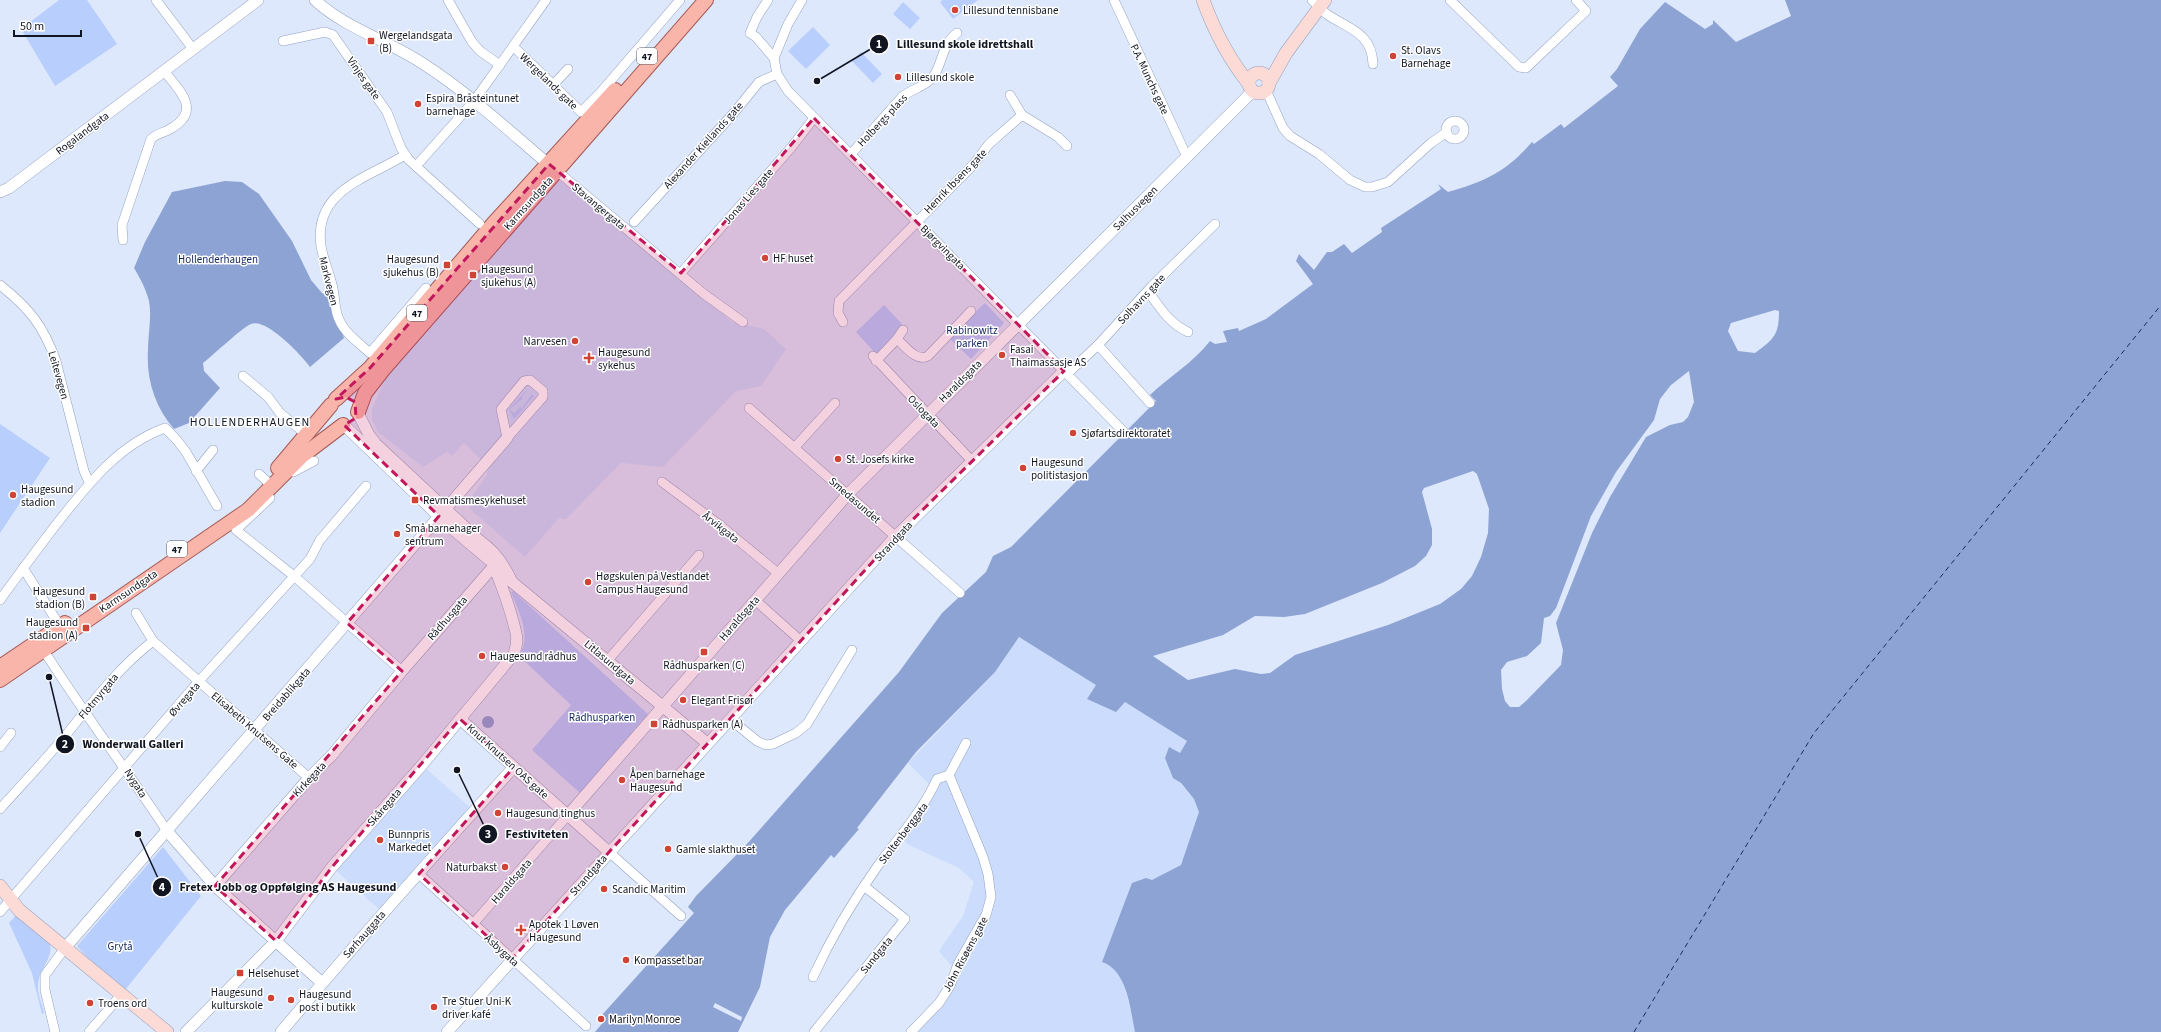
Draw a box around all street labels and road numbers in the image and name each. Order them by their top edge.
street label: P.A. Munchs gate [1127,41,1173,117]
road number: 47 [637,48,657,64]
street label: Wergelands gate [516,50,581,113]
street label: Vinjes gate [343,54,384,103]
street label: Holbergs plass [854,90,911,150]
street label: Alexander Kiellands gate [660,98,747,192]
street label: Rogalandgata [53,108,112,158]
street label: Henrik Ibsens gate [921,145,990,217]
street label: Jonas Lies gate [720,165,777,228]
street label: Karmsundgata [500,173,556,233]
street label: Stavangergata [569,180,629,233]
street label: Salhusvegen [1110,183,1161,234]
street label: Bjørgvingata [917,222,968,273]
street label: Markvegen [315,255,342,307]
street label: Solhavns gate [1114,270,1169,328]
road number: 47 [407,305,427,321]
street label: Leitevegen [44,349,73,401]
street label: Haraldsgata [936,357,985,406]
street label: Oslogata [904,392,943,431]
street label: Smedasundet [826,474,884,527]
street label: Årvikgata [699,508,742,547]
street label: Strandgata [871,518,916,565]
road number: 47 [167,541,187,557]
street label: Karmsundgata [96,566,160,616]
street label: Rådhusgata [424,593,471,644]
street label: Haraldsgata [716,593,763,644]
street label: Litlasundgata [581,637,638,688]
street label: Breidablikgata [259,664,314,724]
street label: Flotmyrgata [75,670,122,722]
street label: Øvregata [165,679,204,720]
street label: Elisabeth Knutsens Gate [208,688,302,773]
street label: Knut Knutsen OAS gate [463,720,552,803]
street label: Kirkegata [289,758,330,800]
street label: Nygata [121,766,151,801]
street label: Skåregata [364,785,405,829]
street label: Stoltenberggata [875,799,932,867]
street label: Strandgata [566,851,611,899]
street label: Haraldsgata [488,856,535,907]
street label: Sørhauggata [340,907,389,961]
street label: John Risøens gate [939,914,992,994]
street label: Åsbygata [481,931,522,970]
street label: Sundgata [857,934,896,977]

